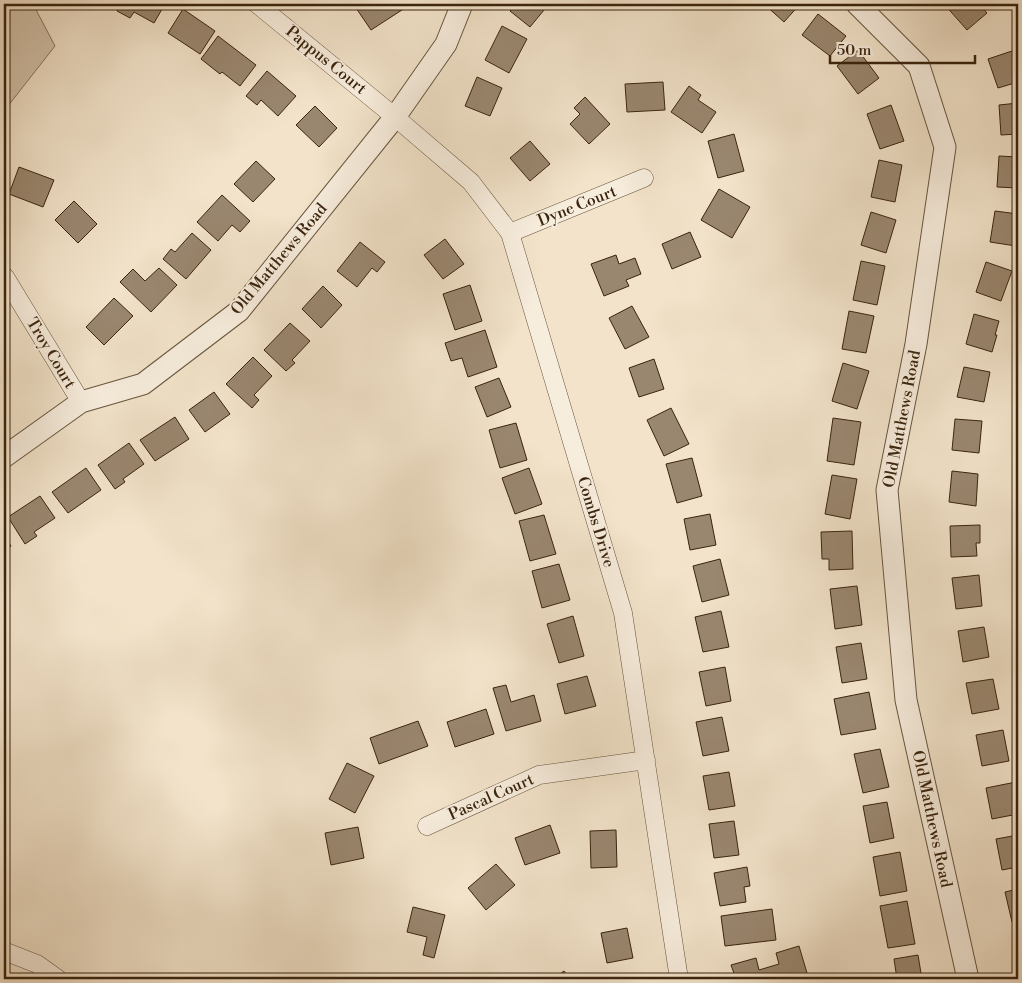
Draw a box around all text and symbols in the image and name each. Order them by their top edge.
street label: Pappus Court [282,21,371,99]
scale bar [830,32,974,64]
text: 50 m [837,41,871,60]
street label: Dyne Court [535,181,620,231]
street label: Old Matthews Road [226,199,332,319]
street label: Troy Court [22,314,80,392]
street label: Old Matthews Road [879,349,925,489]
street label: Combs Drive [573,474,619,570]
street label: Old Matthews Road [908,749,956,889]
street label: Pascal Court [445,769,537,825]

